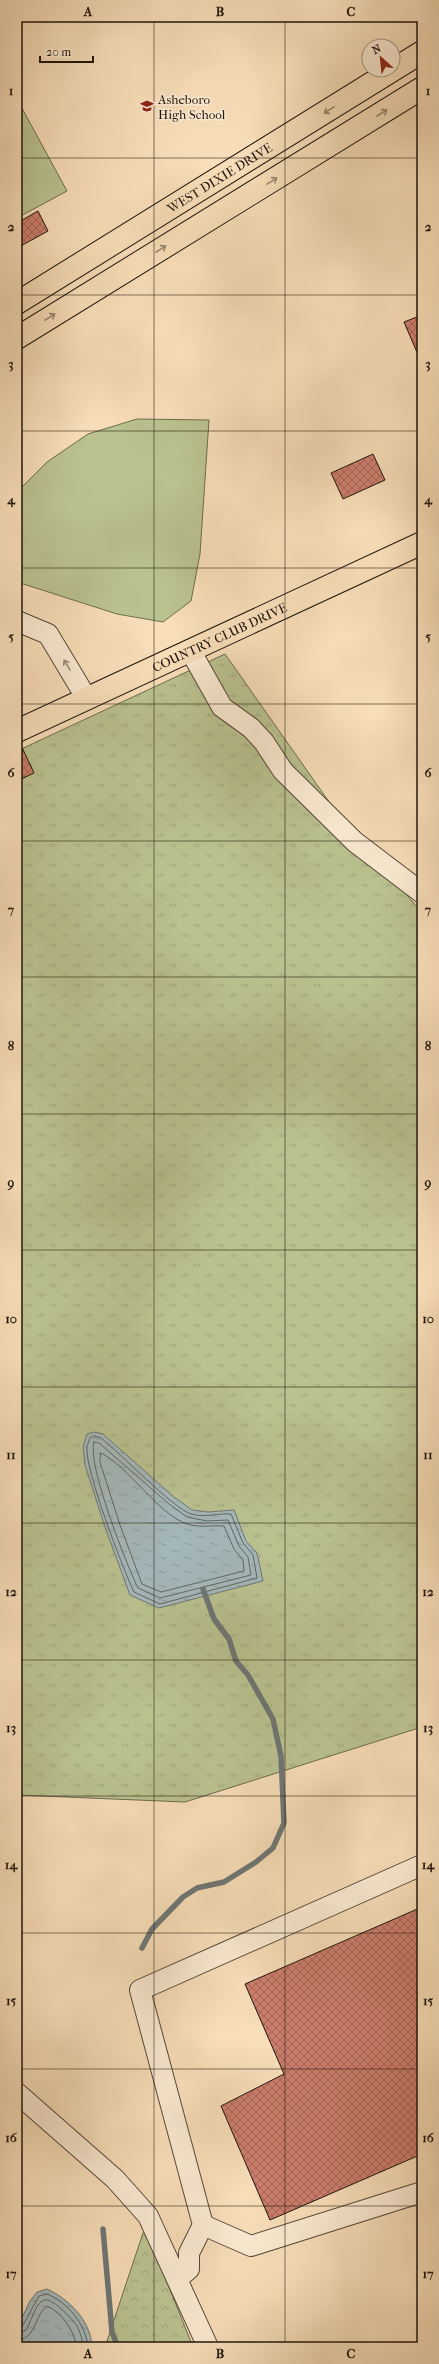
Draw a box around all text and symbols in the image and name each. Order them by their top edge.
text: A [83,4,93,19]
text: B [216,4,225,19]
text: C [347,4,356,19]
scale bar [40,38,93,64]
north arrow [361,38,401,78]
text: N [370,42,384,57]
text: 20 m [46,45,71,59]
text: 1 [9,83,14,98]
text: 1 [426,83,431,98]
place label: Asheboro High School [157,92,226,122]
school or university icon: Asheboro High School [139,98,155,114]
one-way arrow [323,106,335,114]
one-way arrow [376,108,388,116]
street label: WEST DIXIE DRIVE [164,140,275,217]
one-way arrow [266,176,278,184]
text: 2 [8,219,15,234]
text: 2 [425,219,432,234]
one-way arrow [155,245,166,253]
one-way arrow [44,313,55,321]
text: 3 [8,356,14,372]
text: 3 [425,356,431,372]
text: 4 [6,492,16,508]
text: 4 [423,492,433,508]
street label: COUNTRY CLUB DRIVE [150,600,289,675]
text: 5 [8,629,14,644]
text: 5 [425,629,431,644]
one-way arrow [62,659,70,671]
text: 6 [7,765,15,780]
text: 6 [424,765,432,780]
text: 7 [7,902,15,917]
text: 7 [424,902,432,917]
text: 8 [8,1038,15,1053]
text: 8 [425,1038,432,1053]
text: 9 [7,1175,15,1191]
text: 9 [424,1175,432,1191]
text: 10 [5,1311,17,1326]
text: 10 [422,1311,434,1326]
text: 11 [6,1447,16,1462]
text: 11 [423,1447,433,1462]
text: 12 [5,1584,17,1599]
text: 12 [422,1584,434,1599]
text: 13 [6,1720,16,1736]
text: 13 [423,1720,433,1736]
text: 14 [5,1857,18,1873]
text: 14 [422,1857,435,1873]
text: 15 [6,1993,16,2008]
text: 15 [423,1993,433,2008]
text: 16 [5,2130,18,2145]
text: 16 [422,2130,435,2145]
text: 17 [6,2266,17,2281]
text: 17 [423,2266,434,2281]
text: A [83,2346,93,2361]
text: B [216,2346,225,2361]
text: C [347,2346,356,2361]

